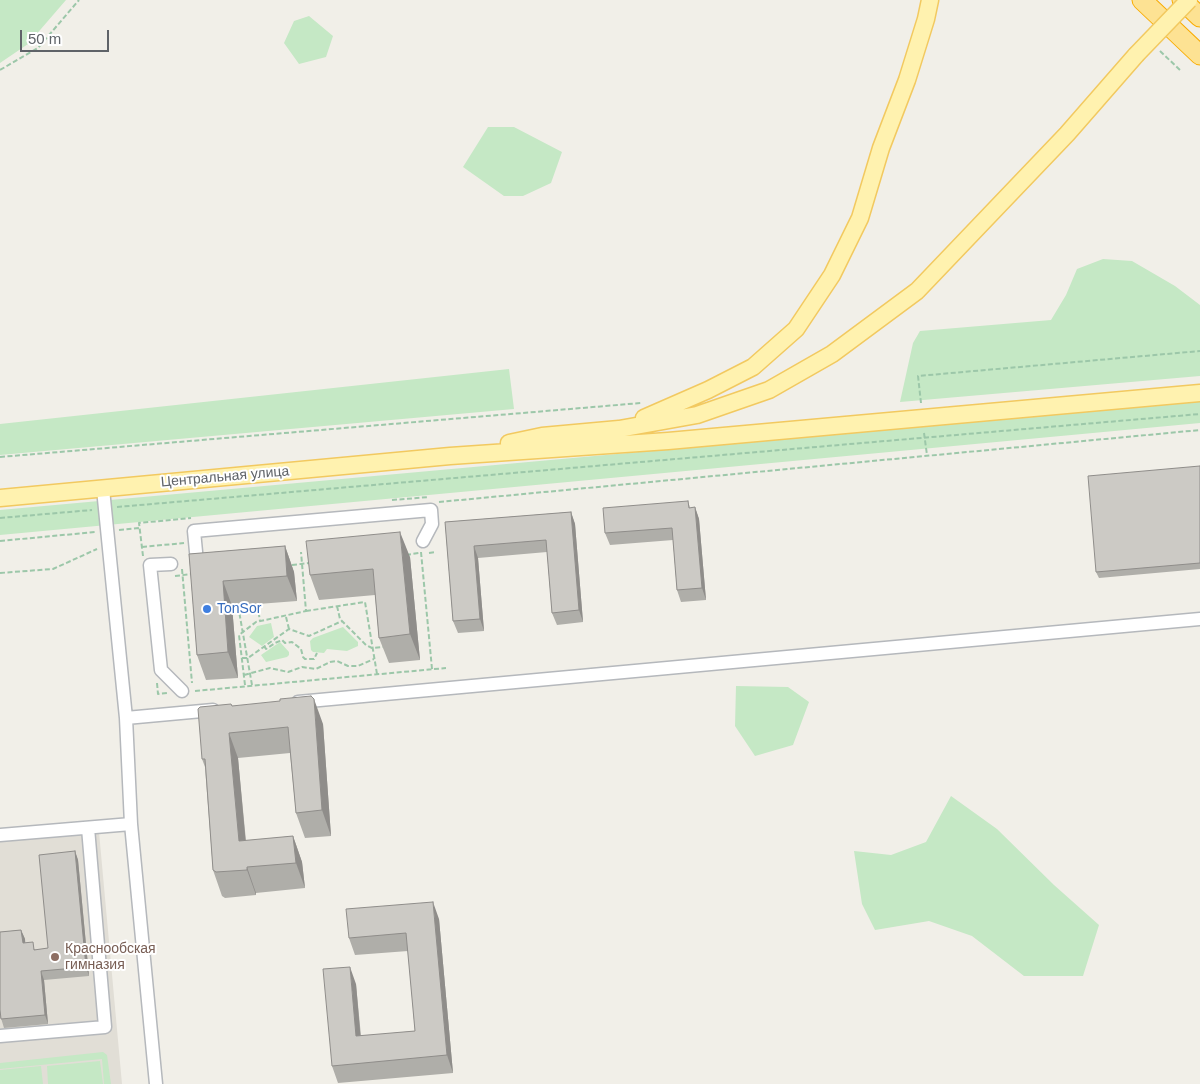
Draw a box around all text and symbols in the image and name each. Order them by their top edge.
scale bar [22,20,111,52]
text: 50 m [28,30,61,47]
street label: Центральная улица [160,463,290,491]
place label: TonSor [217,601,261,617]
marker: TonSor [201,603,213,615]
place label: Краснообская гимназия [65,941,156,974]
marker: Краснообская гимназия [49,951,61,963]

